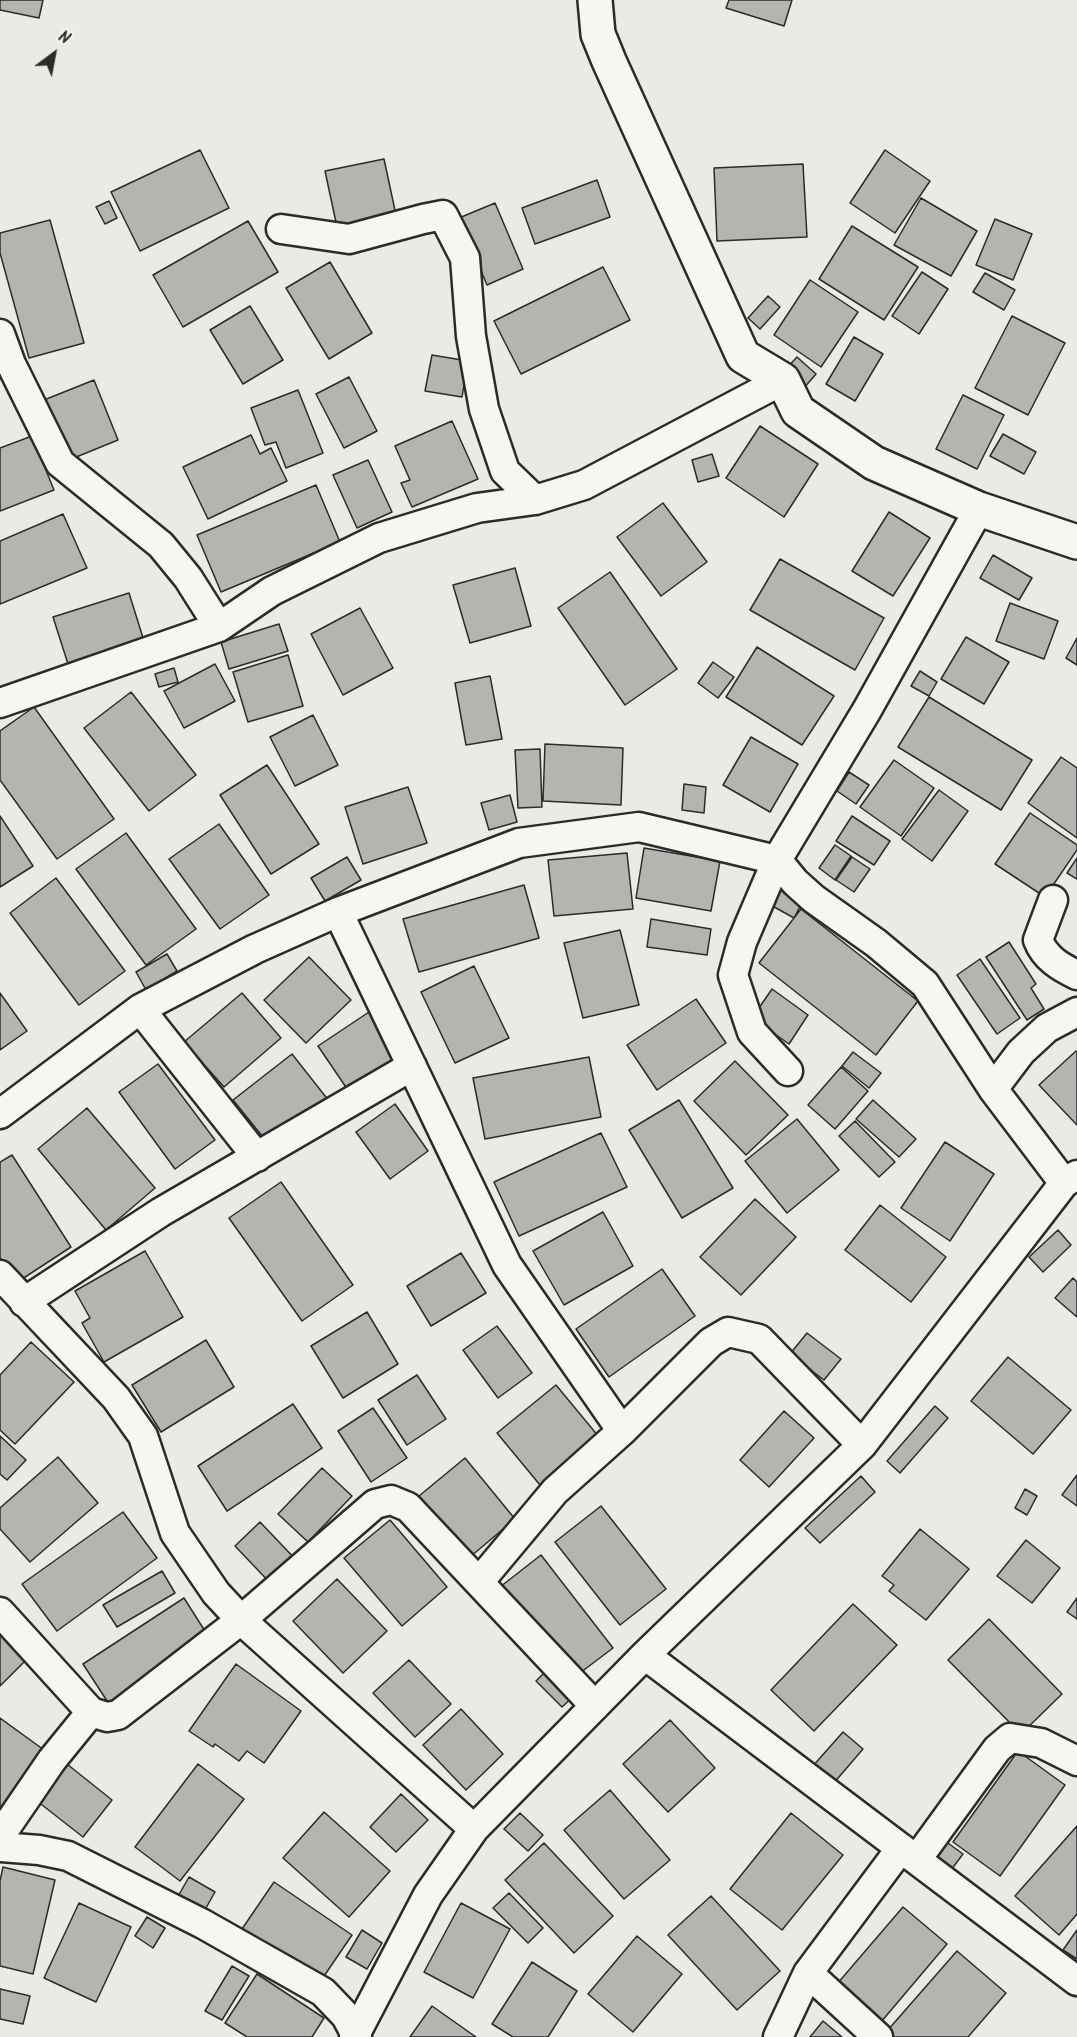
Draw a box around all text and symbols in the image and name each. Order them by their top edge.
north arrow [24,24,84,84]
text: N [53,25,75,52]

